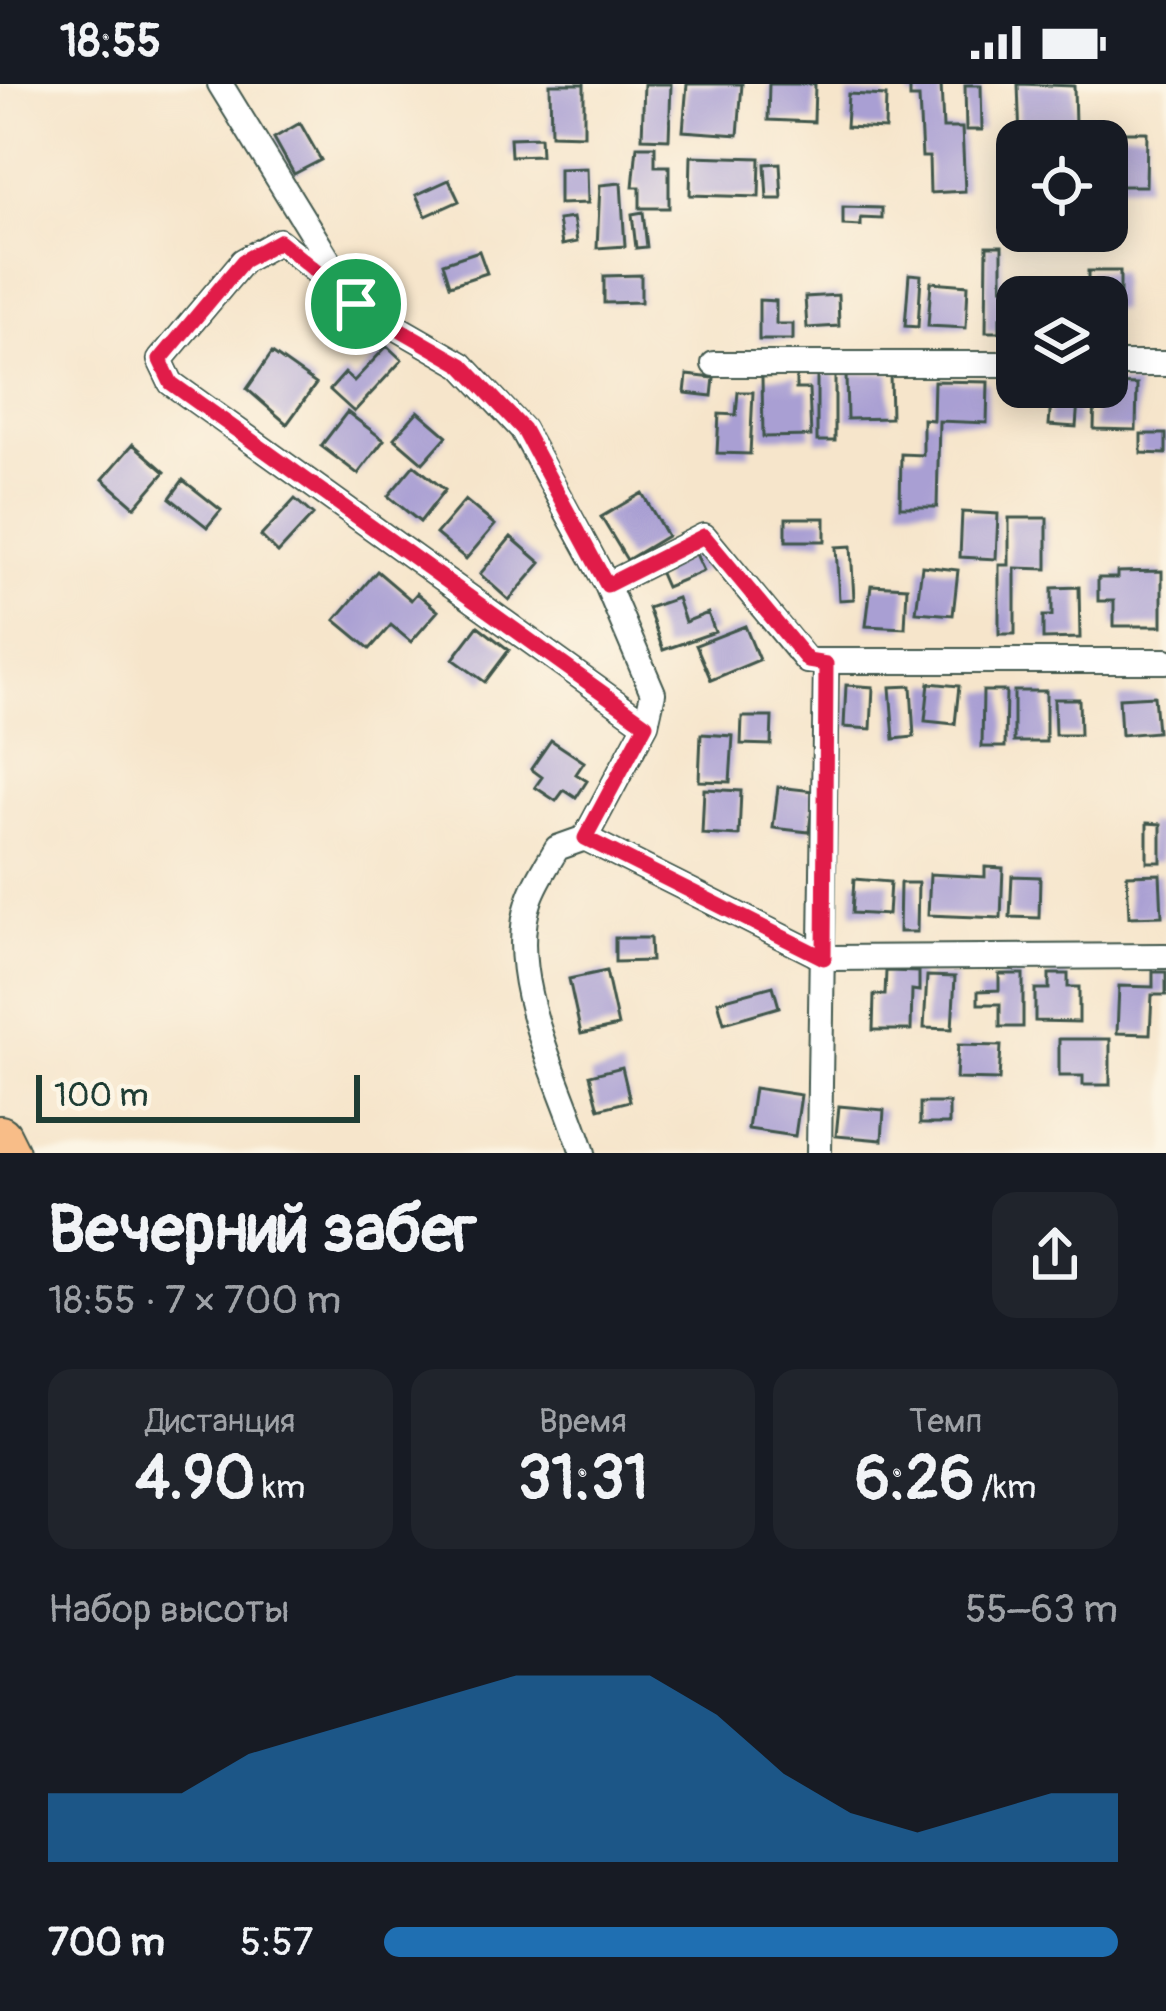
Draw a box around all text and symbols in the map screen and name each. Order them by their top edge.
text: 18:55 [60,14,161,70]
map controls [996,120,1128,408]
button: locate [996,120,1128,252]
pin [305,253,407,355]
icon: arrive [323,271,389,337]
button: layers [996,276,1128,408]
scale bar [36,1069,360,1122]
text: 100 m [54,1075,148,1116]
text: Вечерний забег [48,1189,477,1272]
button: share [992,1192,1118,1318]
text: 18:55 · 7 × 700 m [48,1276,341,1325]
text: Дистанция [145,1401,295,1442]
text: Время [539,1401,627,1442]
text: Темп [909,1401,982,1442]
text: 4.90 [135,1442,255,1517]
text: 31:31 [518,1442,648,1517]
text: 6:26 [855,1442,974,1517]
text: km [255,1467,305,1508]
text: /km [974,1467,1036,1508]
text: Набор высоты [48,1585,290,1634]
text: 55–63 m [965,1585,1118,1634]
text: 700 m [48,1918,165,1967]
text: 5:57 [240,1918,313,1967]

